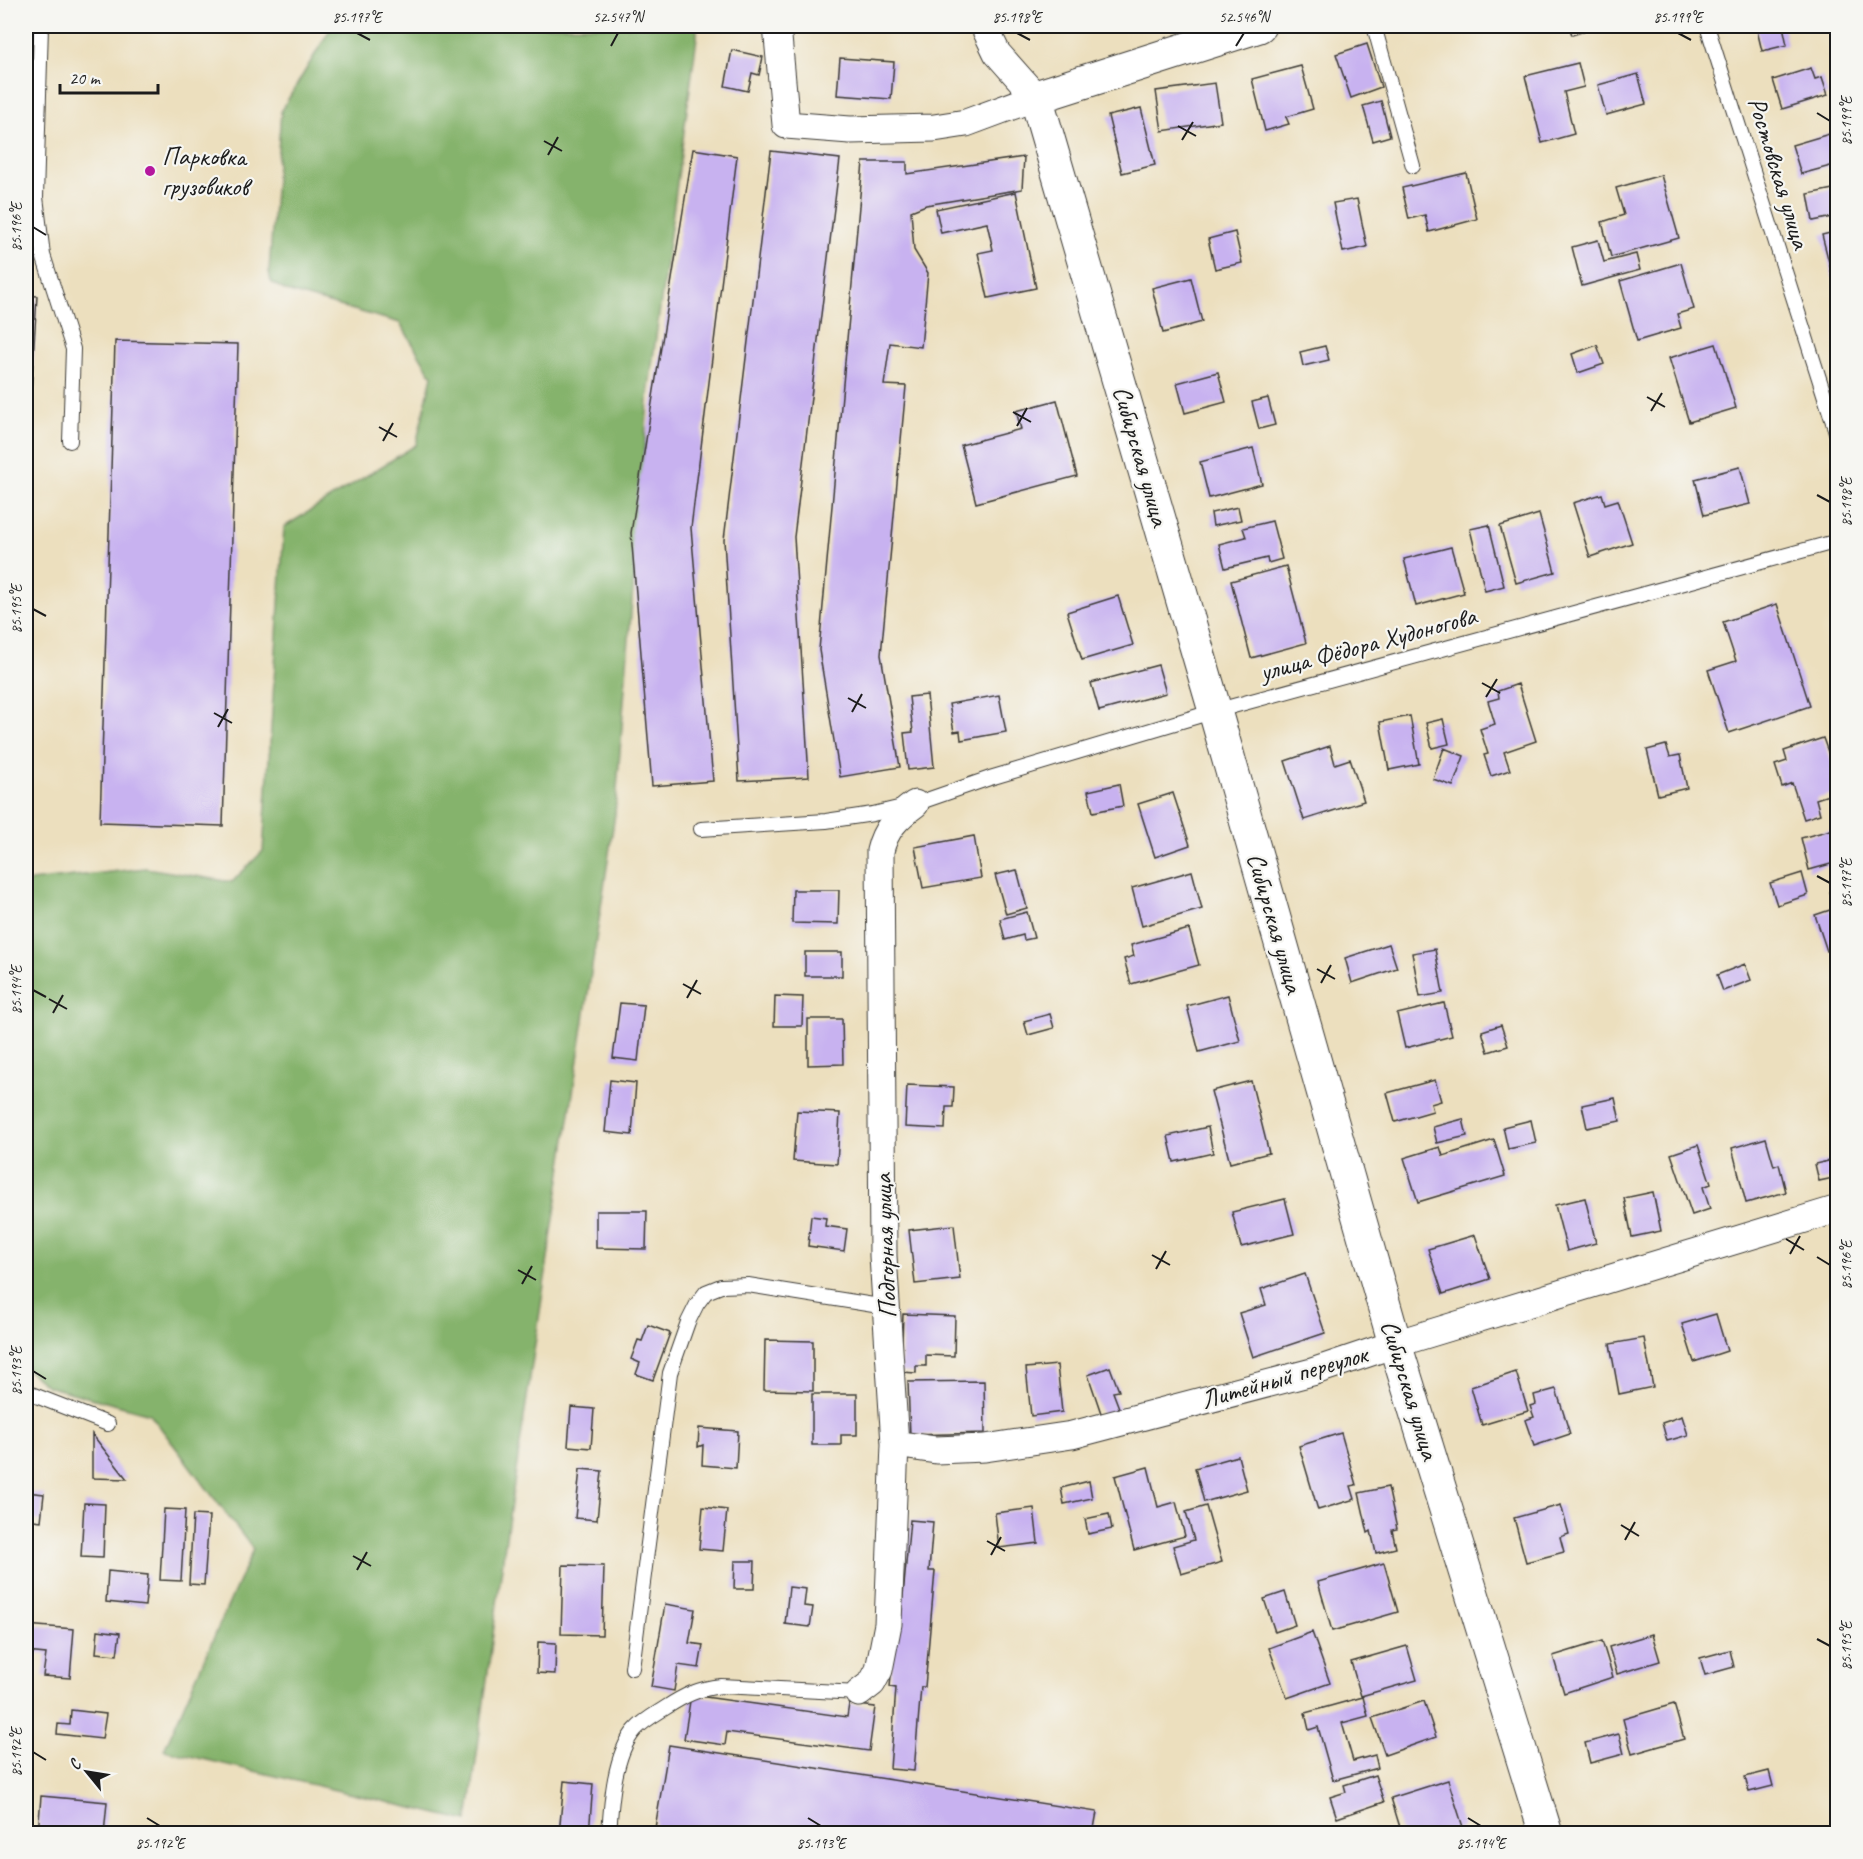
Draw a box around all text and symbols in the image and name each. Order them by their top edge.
text: 85.197°E [333,8,384,27]
text: 52.547°N [593,8,646,27]
text: 85.198°E [993,8,1044,27]
text: 52.546°N [1219,8,1272,27]
text: 85.199°E [1654,8,1705,27]
scale bar [60,57,158,95]
text: 20 m [69,67,102,89]
street label: Ростовская улица [1740,93,1818,254]
text: 85.199°E [1837,94,1856,145]
place label: Парковка грузовиков [162,140,253,203]
marker: Парковка грузовиков [143,164,157,178]
text: 85.196°E [7,200,26,251]
street label: Сибирская улица [1105,382,1177,531]
text: 85.198°E [1837,475,1856,526]
text: 85.195°E [7,582,26,633]
street label: улица Фёдора Худоногова [1254,599,1481,689]
street label: Сибирская улица [1239,849,1311,998]
text: 85.197°E [1837,856,1856,907]
text: 85.194°E [7,963,26,1014]
street label: Подгорная улица [866,1172,904,1319]
text: 85.196°E [1837,1238,1856,1289]
street label: Сибирская улица [1373,1316,1447,1465]
street label: Литейный переулок [1197,1337,1373,1417]
text: 85.193°E [7,1344,26,1395]
text: 85.195°E [1837,1619,1856,1670]
text: 85.192°E [7,1725,26,1776]
north arrow [57,1742,117,1802]
text: С [64,1755,87,1773]
text: 85.192°E [136,1834,187,1853]
text: 85.193°E [797,1834,848,1853]
text: 85.194°E [1457,1834,1508,1853]

